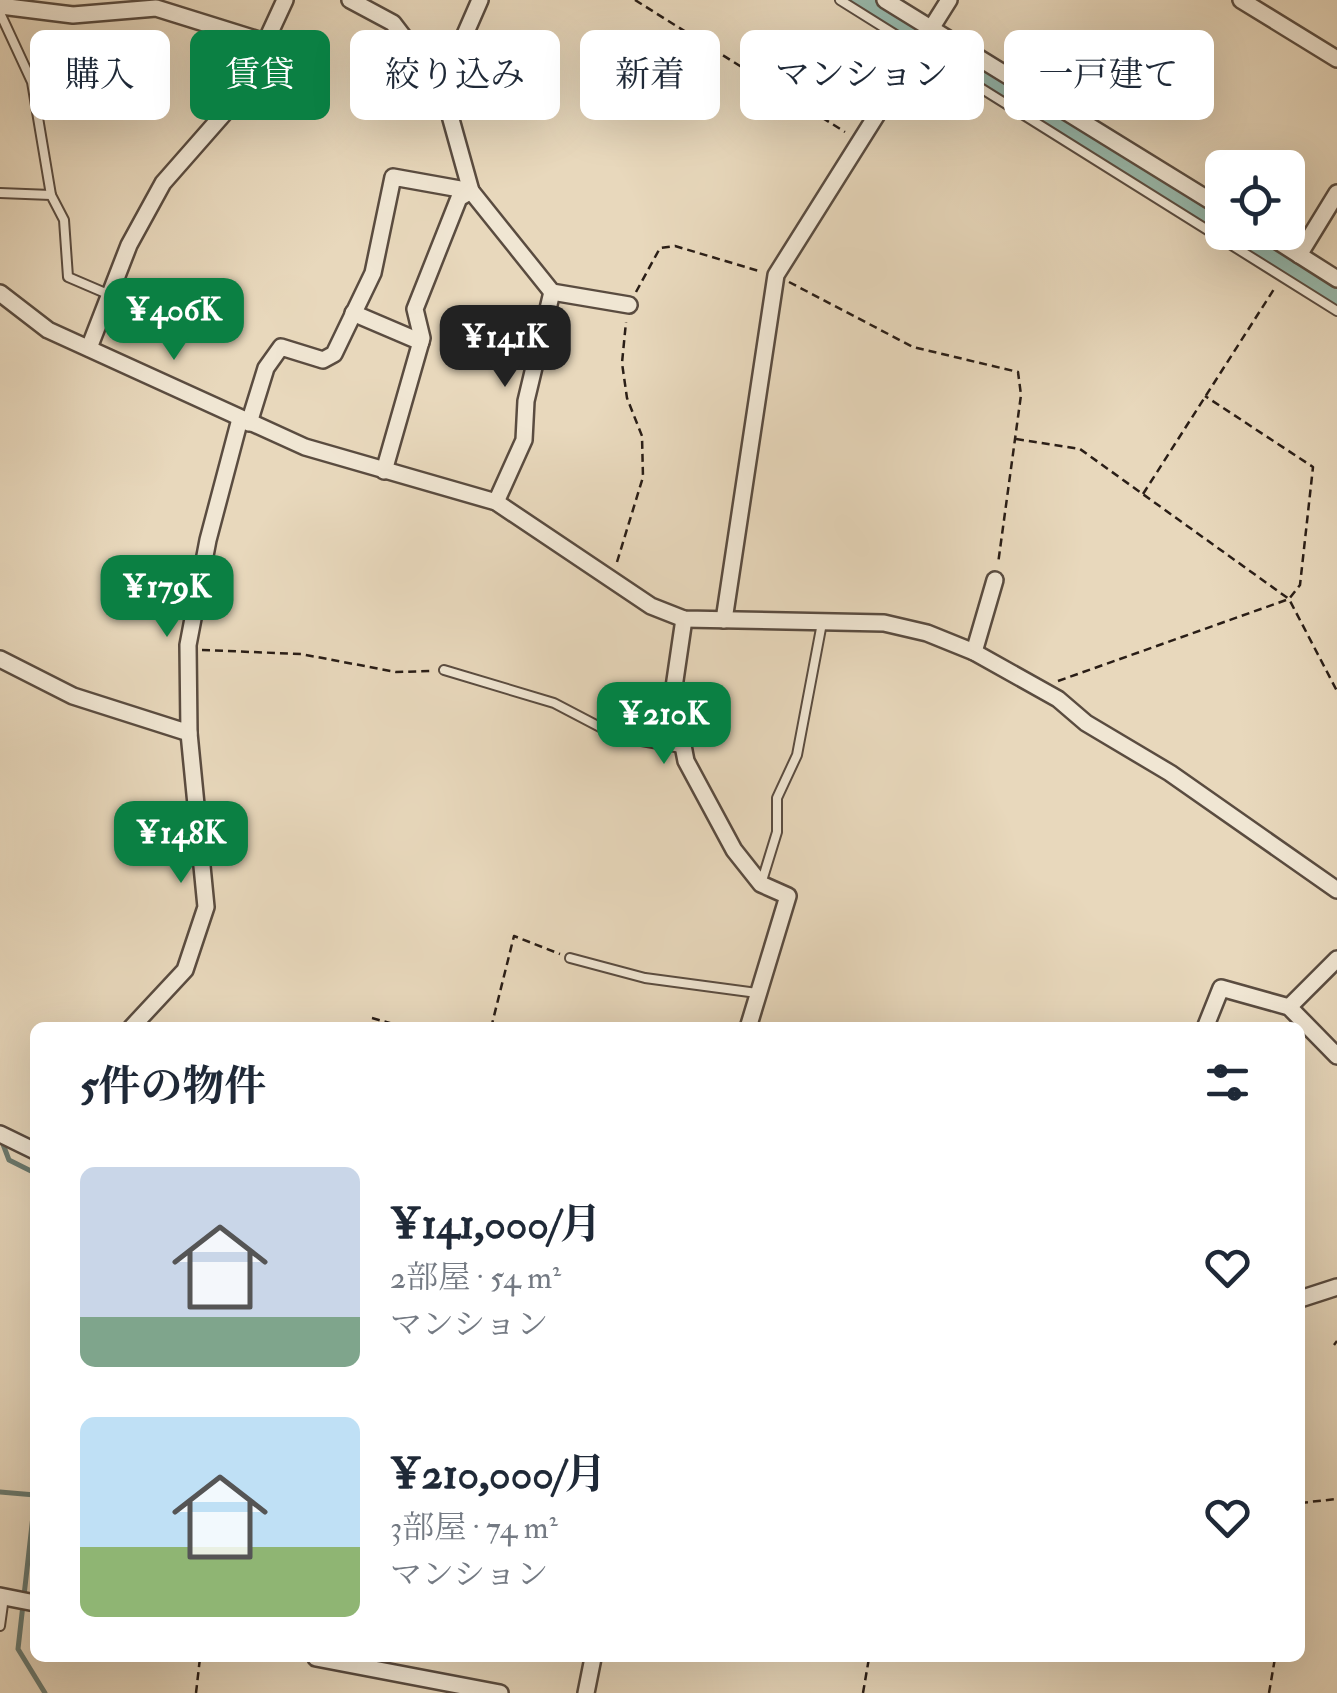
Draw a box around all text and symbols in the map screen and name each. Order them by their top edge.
chip: 購入 [30,30,170,120]
chip: 賃貸 [190,30,330,120]
chip: 絞り込み [350,30,560,120]
chip: 新着 [580,30,720,120]
chip: マンション [740,30,984,120]
chip: 一戸建て [1004,30,1214,120]
map controls [1205,150,1305,250]
button: locate [1205,150,1305,250]
pin: ¥406K [104,278,244,363]
text: ¥406K [126,290,222,330]
pin: ¥141K [435,305,575,390]
text: ¥141K [462,317,548,357]
pin: ¥179K [97,555,237,640]
text: ¥179K [123,567,211,607]
pin: ¥210K [594,682,734,767]
text: ¥210K [619,694,709,734]
pin: ¥148K [111,801,251,886]
text: ¥148K [136,813,226,853]
icon: filters [1200,1055,1255,1110]
text: 5件の物件 [80,1061,266,1113]
text: ¥141,000/月 [390,1199,602,1251]
icon: home [160,1207,280,1327]
icon: heart [1200,1240,1255,1295]
text: 2部屋 · 54 m² [390,1258,561,1298]
text: マンション [390,1305,549,1345]
text: ¥210,000/月 [390,1449,607,1501]
icon: home [160,1457,280,1577]
icon: heart [1200,1490,1255,1545]
text: 3部屋 · 74 m² [390,1508,558,1548]
text: マンション [390,1555,549,1595]

